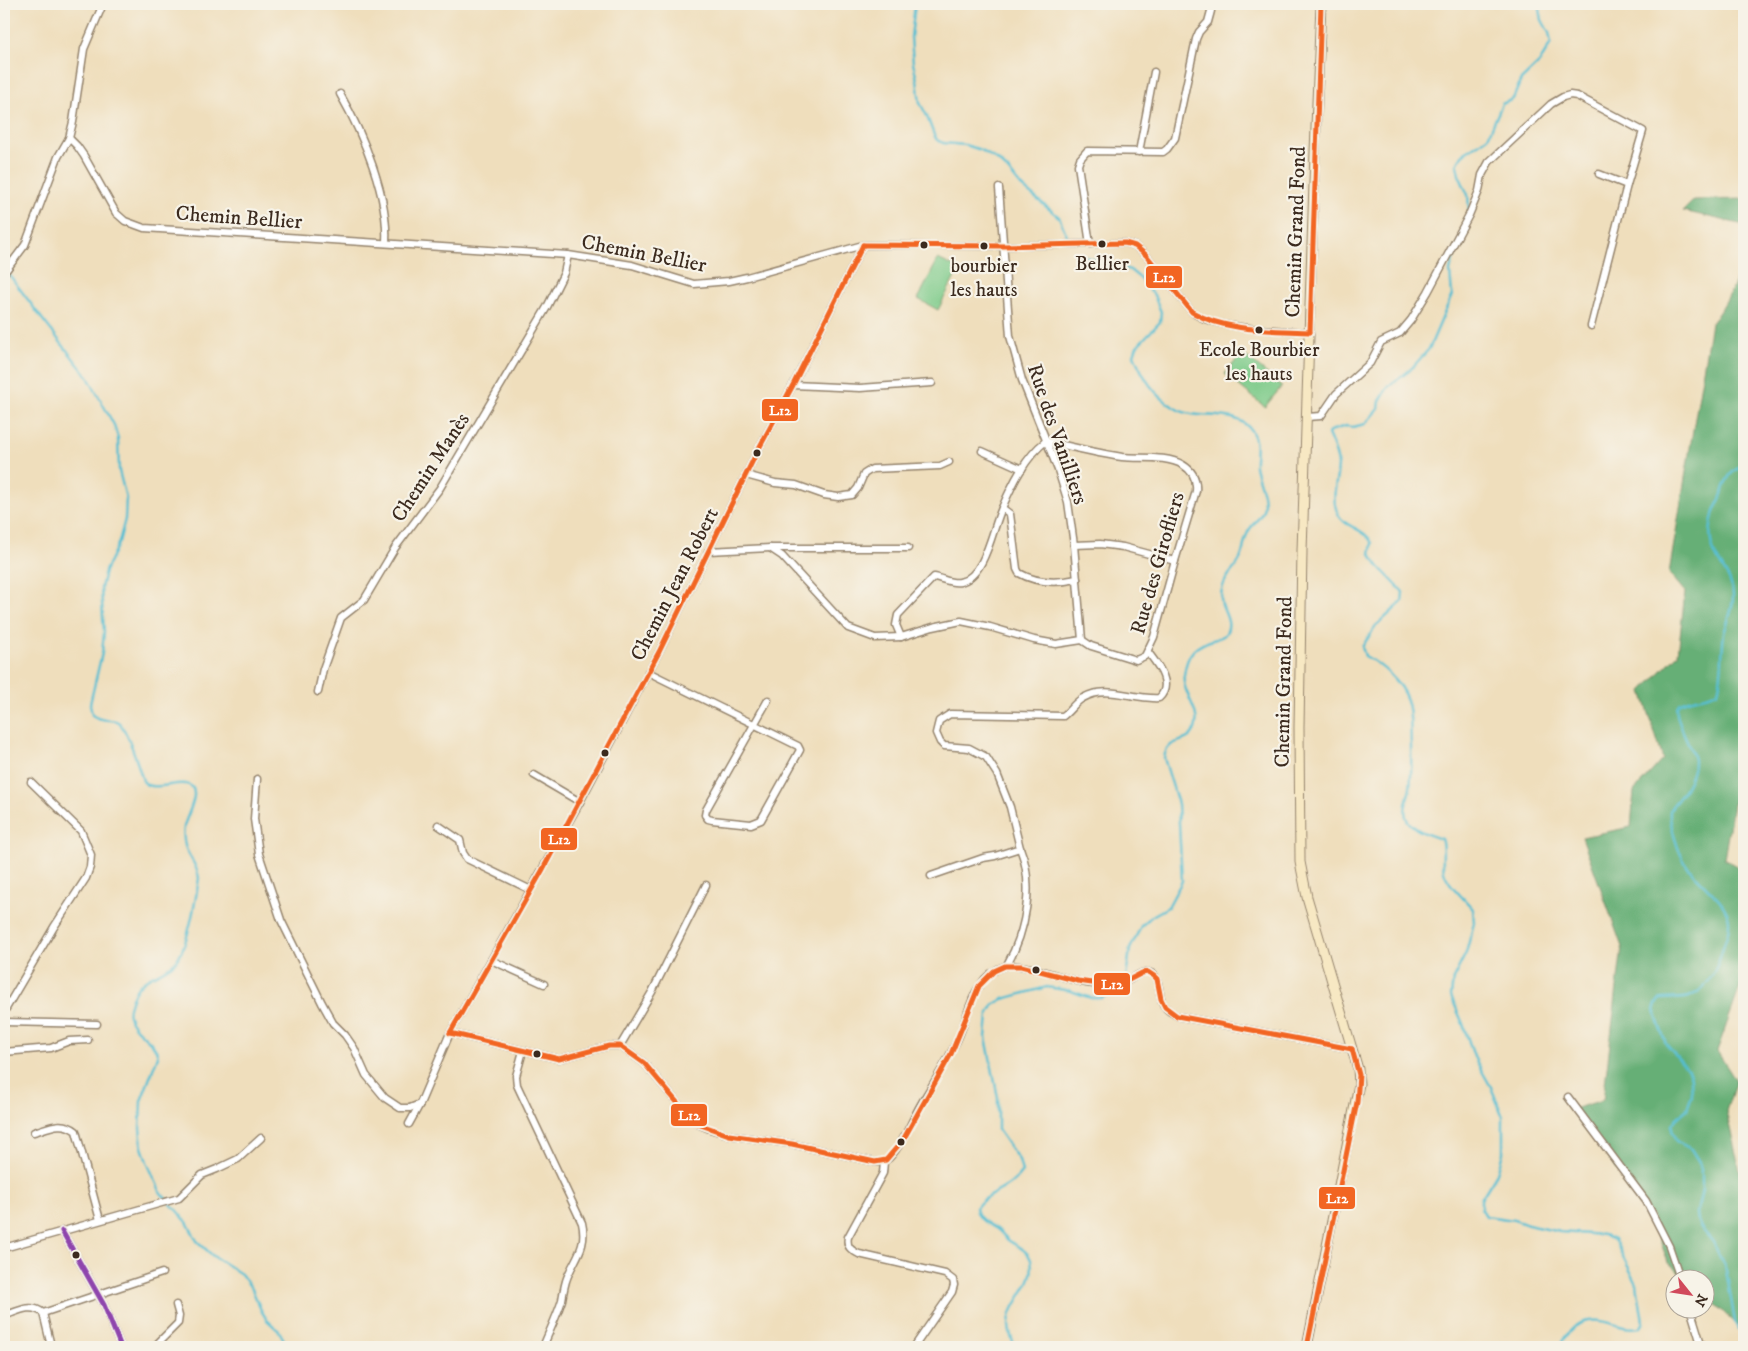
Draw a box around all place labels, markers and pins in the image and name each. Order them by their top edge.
marker: Bellier [1097,239,1107,249]
unlabelled marker [919,240,929,250]
marker: bourbier les hauts [979,241,989,251]
place label: Bellier [1075,252,1129,277]
place label: bourbier les hauts [951,254,1018,303]
marker: Ecole Bourbier les hauts [1254,325,1264,335]
place label: Ecole Bourbier les hauts [1199,338,1320,387]
unlabelled marker [752,448,762,458]
unlabelled marker [600,748,610,758]
unlabelled marker [1031,965,1041,975]
unlabelled marker [532,1049,542,1059]
unlabelled marker [896,1137,906,1147]
unlabelled marker [71,1250,81,1260]

